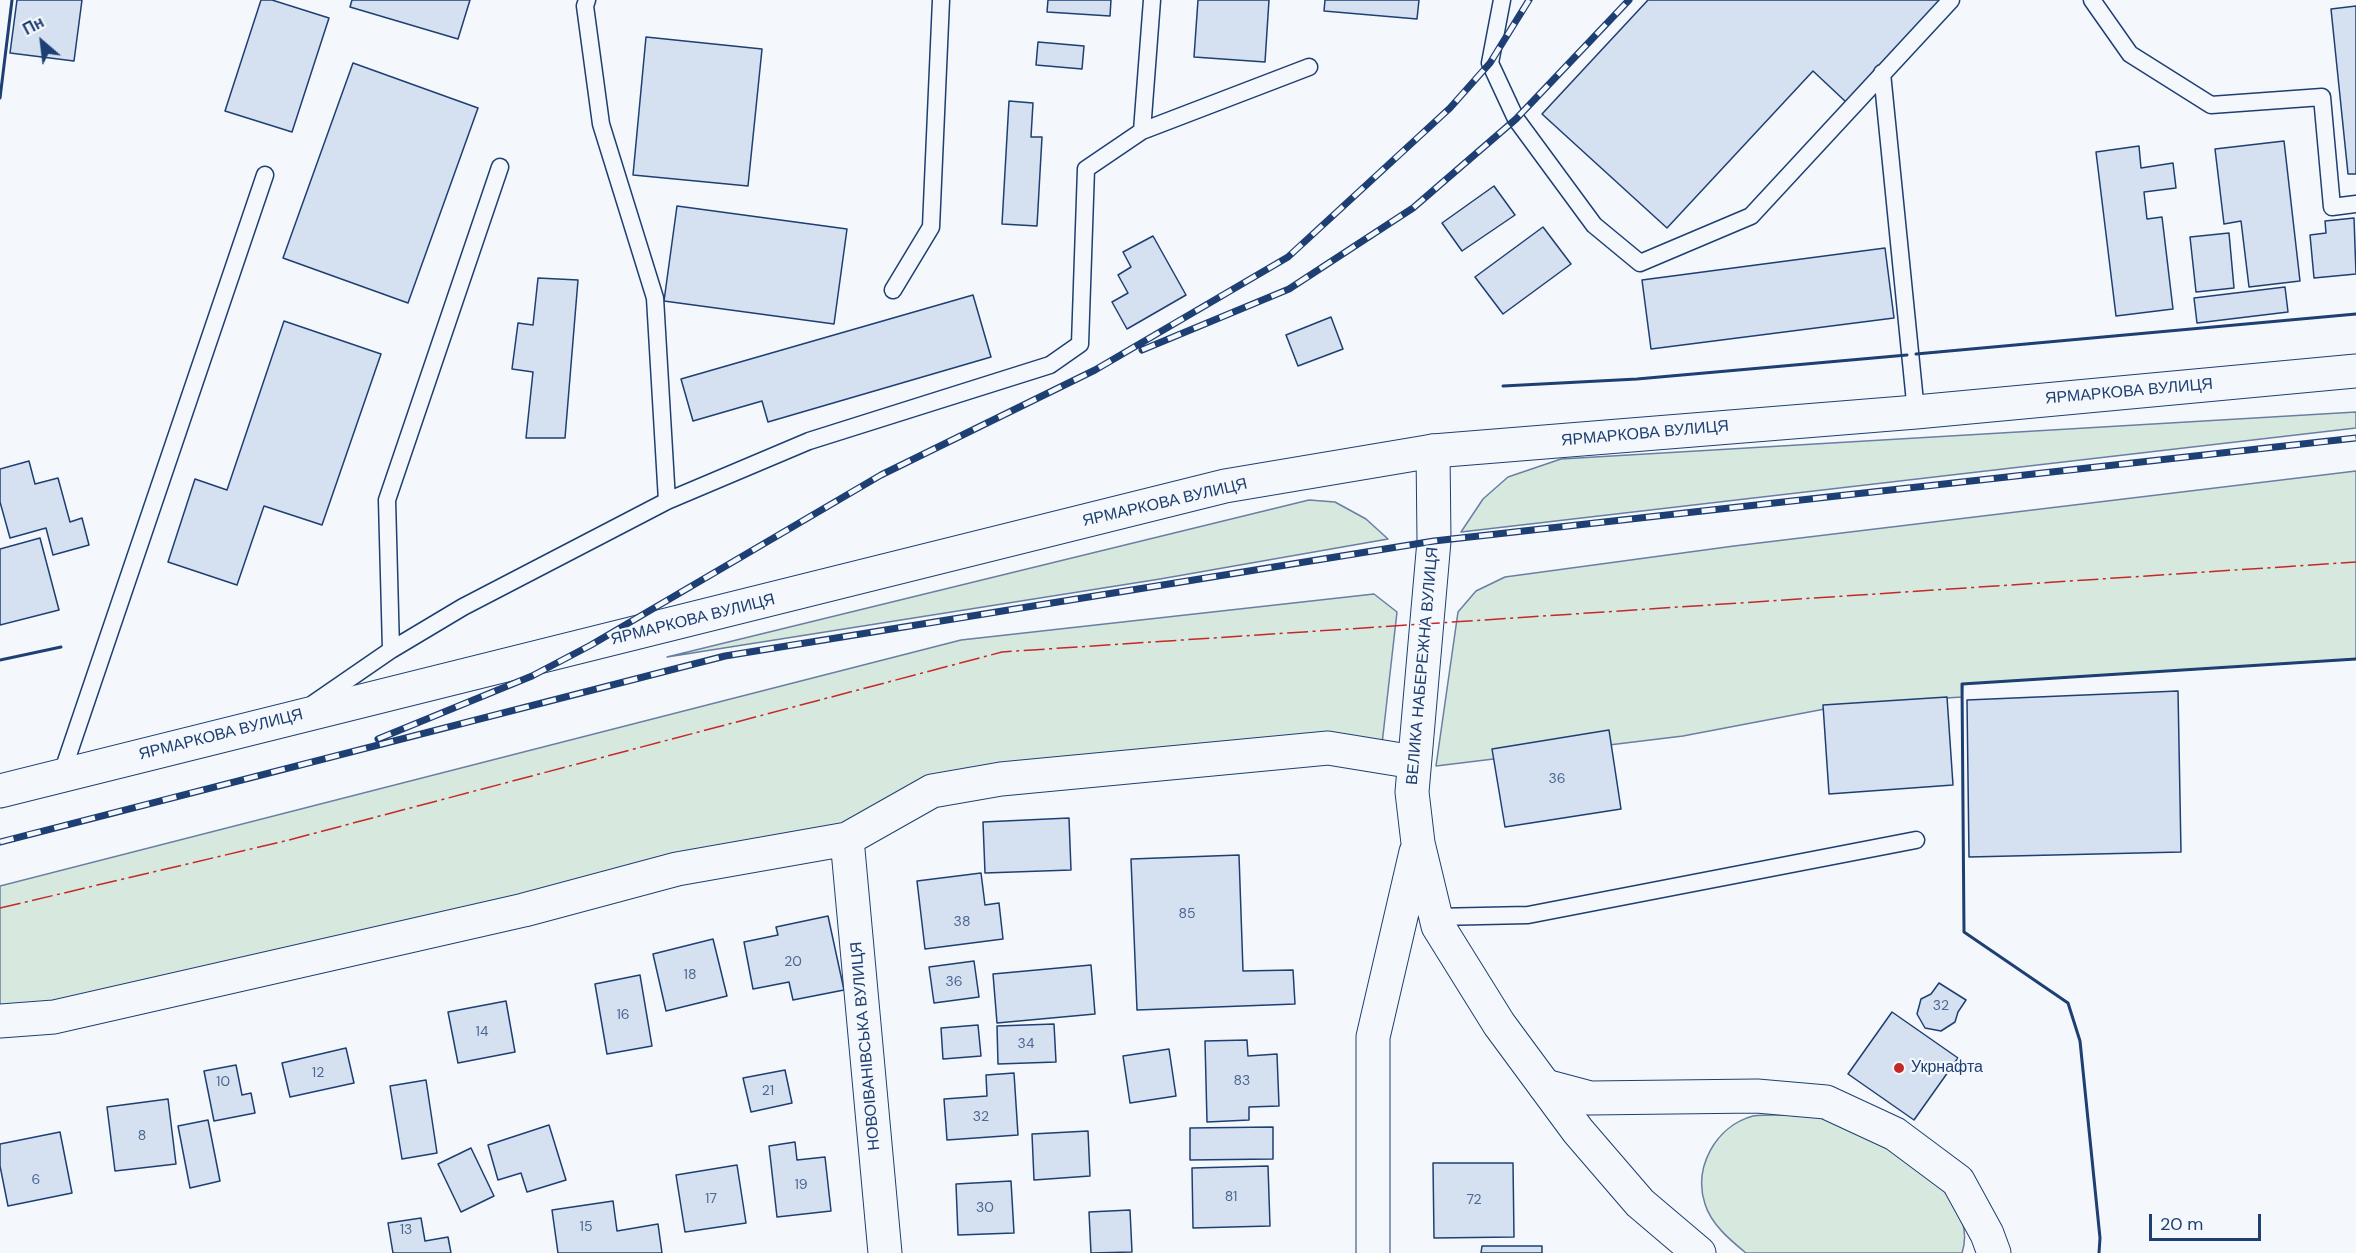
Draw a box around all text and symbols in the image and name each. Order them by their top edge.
text: Пн [19,11,48,40]
north arrow [12,12,72,72]
street label: ЯРМАРКОВА ВУЛИЦЯ [2044,375,2214,409]
street label: ЯРМАРКОВА ВУЛИЦЯ [1560,417,1730,451]
street label: ЯРМАРКОВА ВУЛИЦЯ [1081,475,1249,531]
street label: ВЕЛИКА НАБЕРЕЖНА ВУЛИЦЯ [1403,546,1443,786]
street label: ЯРМАРКОВА ВУЛИЦЯ [609,590,777,650]
street label: ЯРМАРКОВА ВУЛИЦЯ [137,705,305,765]
house number: 36 [1548,771,1566,787]
house number: 85 [1178,906,1196,922]
house number: 38 [954,914,970,930]
street label: НОВОІВАНІВСЬКА ВУЛИЦЯ [847,941,885,1151]
house number: 20 [784,954,802,970]
house number: 18 [684,967,696,983]
house number: 36 [945,974,963,990]
house number: 32 [1933,998,1949,1014]
house number: 16 [616,1007,630,1023]
house number: 14 [476,1024,488,1040]
house number: 34 [1018,1036,1034,1052]
place label: Укрнафта [1911,1058,1983,1078]
marker: Укрнафта [1892,1061,1906,1075]
house number: 12 [312,1065,324,1081]
house number: 83 [1234,1073,1250,1089]
house number: 10 [216,1074,230,1090]
house number: 21 [762,1083,774,1099]
house number: 32 [973,1109,989,1125]
house number: 8 [138,1128,146,1144]
house number: 6 [32,1172,40,1188]
house number: 19 [794,1177,808,1193]
house number: 81 [1225,1189,1237,1205]
house number: 17 [705,1191,717,1207]
house number: 72 [1466,1192,1482,1208]
house number: 30 [976,1200,994,1216]
scale bar [2152,1202,2264,1240]
text: 20 m [2160,1212,2203,1236]
house number: 15 [580,1219,592,1235]
house number: 13 [400,1222,412,1238]

